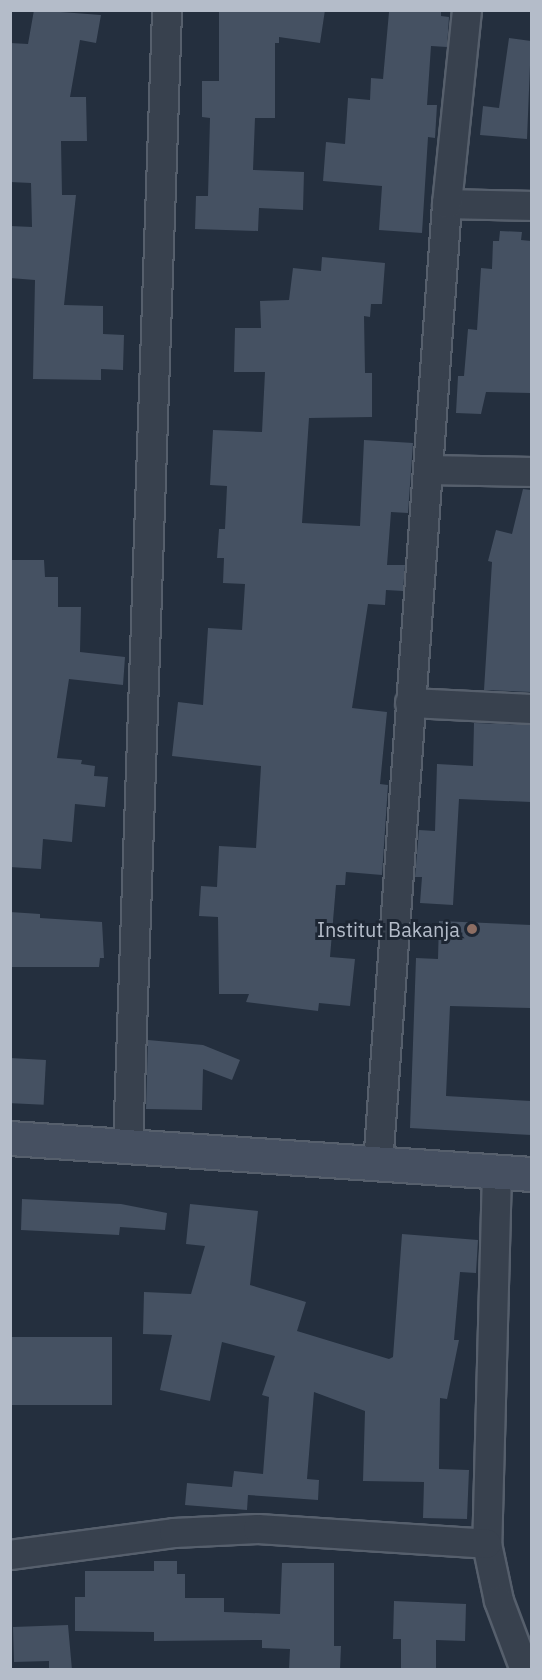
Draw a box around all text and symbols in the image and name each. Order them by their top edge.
place label: Institut Bakanja [317,917,460,941]
marker: Institut Bakanja [465,922,479,936]

